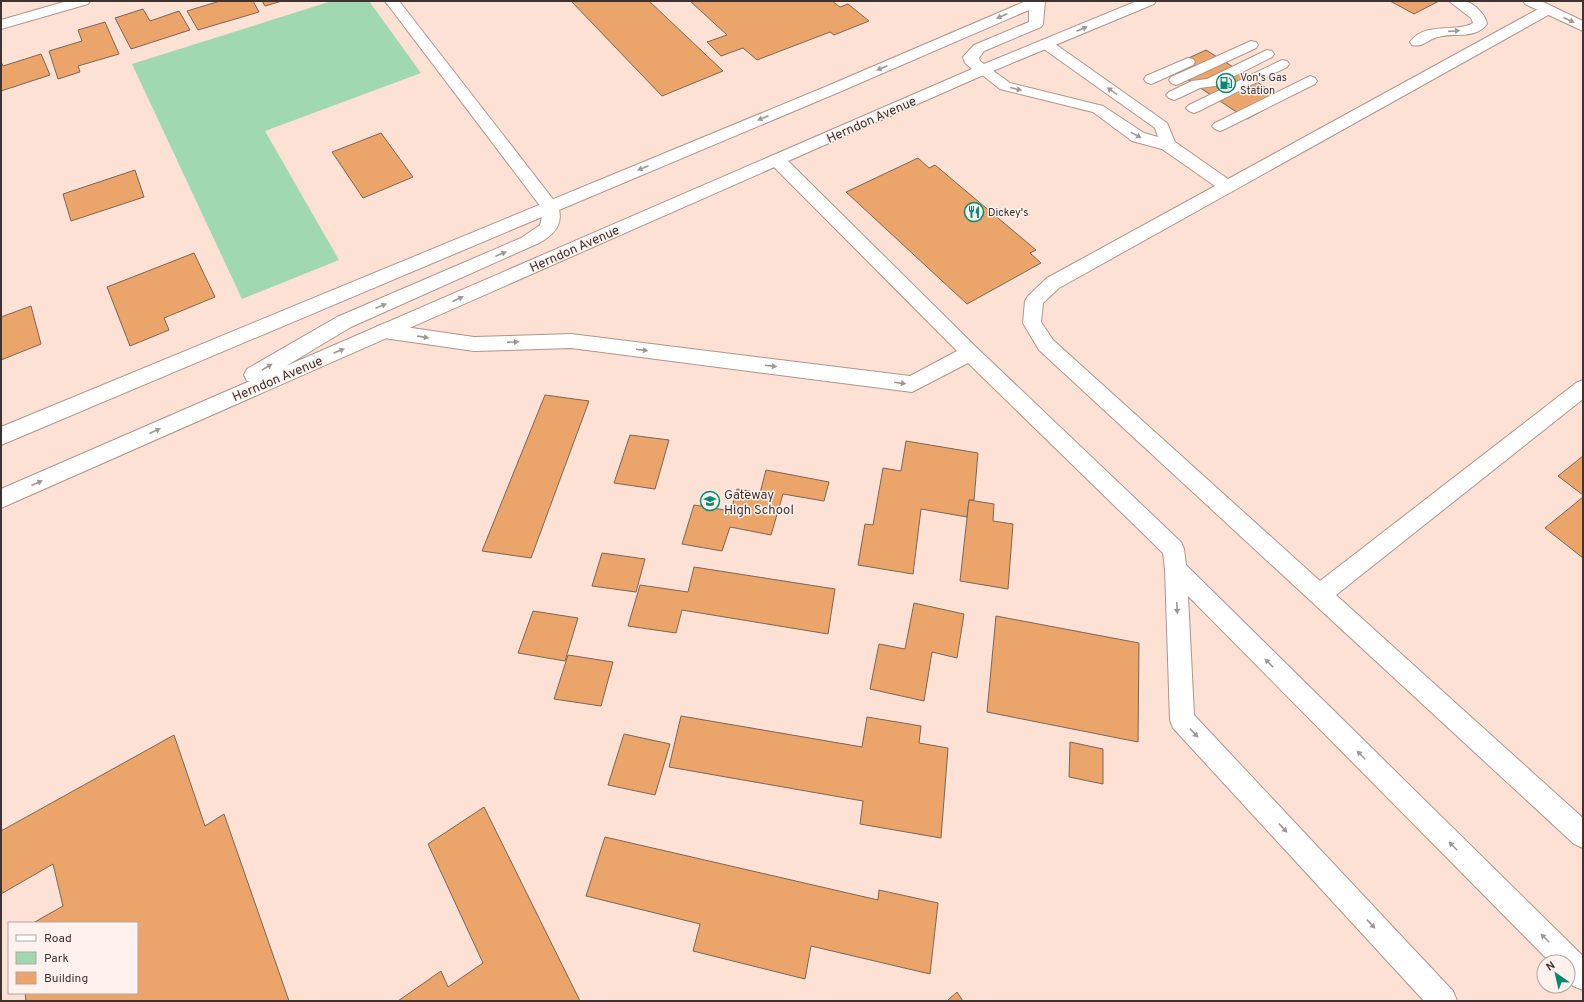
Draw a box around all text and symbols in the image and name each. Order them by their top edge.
one-way arrow [995,14,1007,20]
one-way arrow [1563,17,1575,23]
one-way arrow [1076,26,1087,32]
one-way arrow [1448,28,1461,34]
one-way arrow [877,65,888,71]
place label: Von's Gas Station [1240,71,1287,98]
fuel station icon: Von's Gas Station [1215,72,1237,94]
one-way arrow [1011,86,1023,92]
one-way arrow [1106,87,1117,95]
street label: Herndon Avenue [824,94,919,148]
one-way arrow [756,116,768,122]
one-way arrow [1130,132,1142,138]
one-way arrow [636,166,648,172]
restaurant icon: Dickey's [963,201,985,223]
place label: Dickey's [988,206,1028,220]
street label: Herndon Avenue [527,223,622,277]
one-way arrow [495,251,506,257]
one-way arrow [453,296,464,302]
one-way arrow [376,302,388,308]
one-way arrow [417,334,429,340]
one-way arrow [507,339,519,346]
one-way arrow [636,347,648,353]
one-way arrow [333,348,344,354]
street label: Herndon Avenue [230,354,325,406]
one-way arrow [765,363,777,369]
one-way arrow [261,364,273,371]
one-way arrow [894,380,906,386]
one-way arrow [150,427,162,433]
one-way arrow [31,480,42,486]
place label: Gateway High School [724,488,794,519]
school or university icon: Gateway High School [699,490,721,512]
one-way arrow [1174,602,1181,614]
one-way arrow [1264,658,1274,668]
one-way arrow [1189,728,1199,738]
one-way arrow [1356,750,1366,759]
one-way arrow [1278,823,1288,833]
one-way arrow [1448,841,1458,851]
one-way arrow [1366,919,1375,928]
legend [8,922,138,994]
text: Road [44,931,72,947]
one-way arrow [1541,933,1550,943]
text: Park [44,951,69,967]
north arrow [1536,954,1576,994]
text: N [1544,959,1558,975]
text: Building [44,971,88,987]

